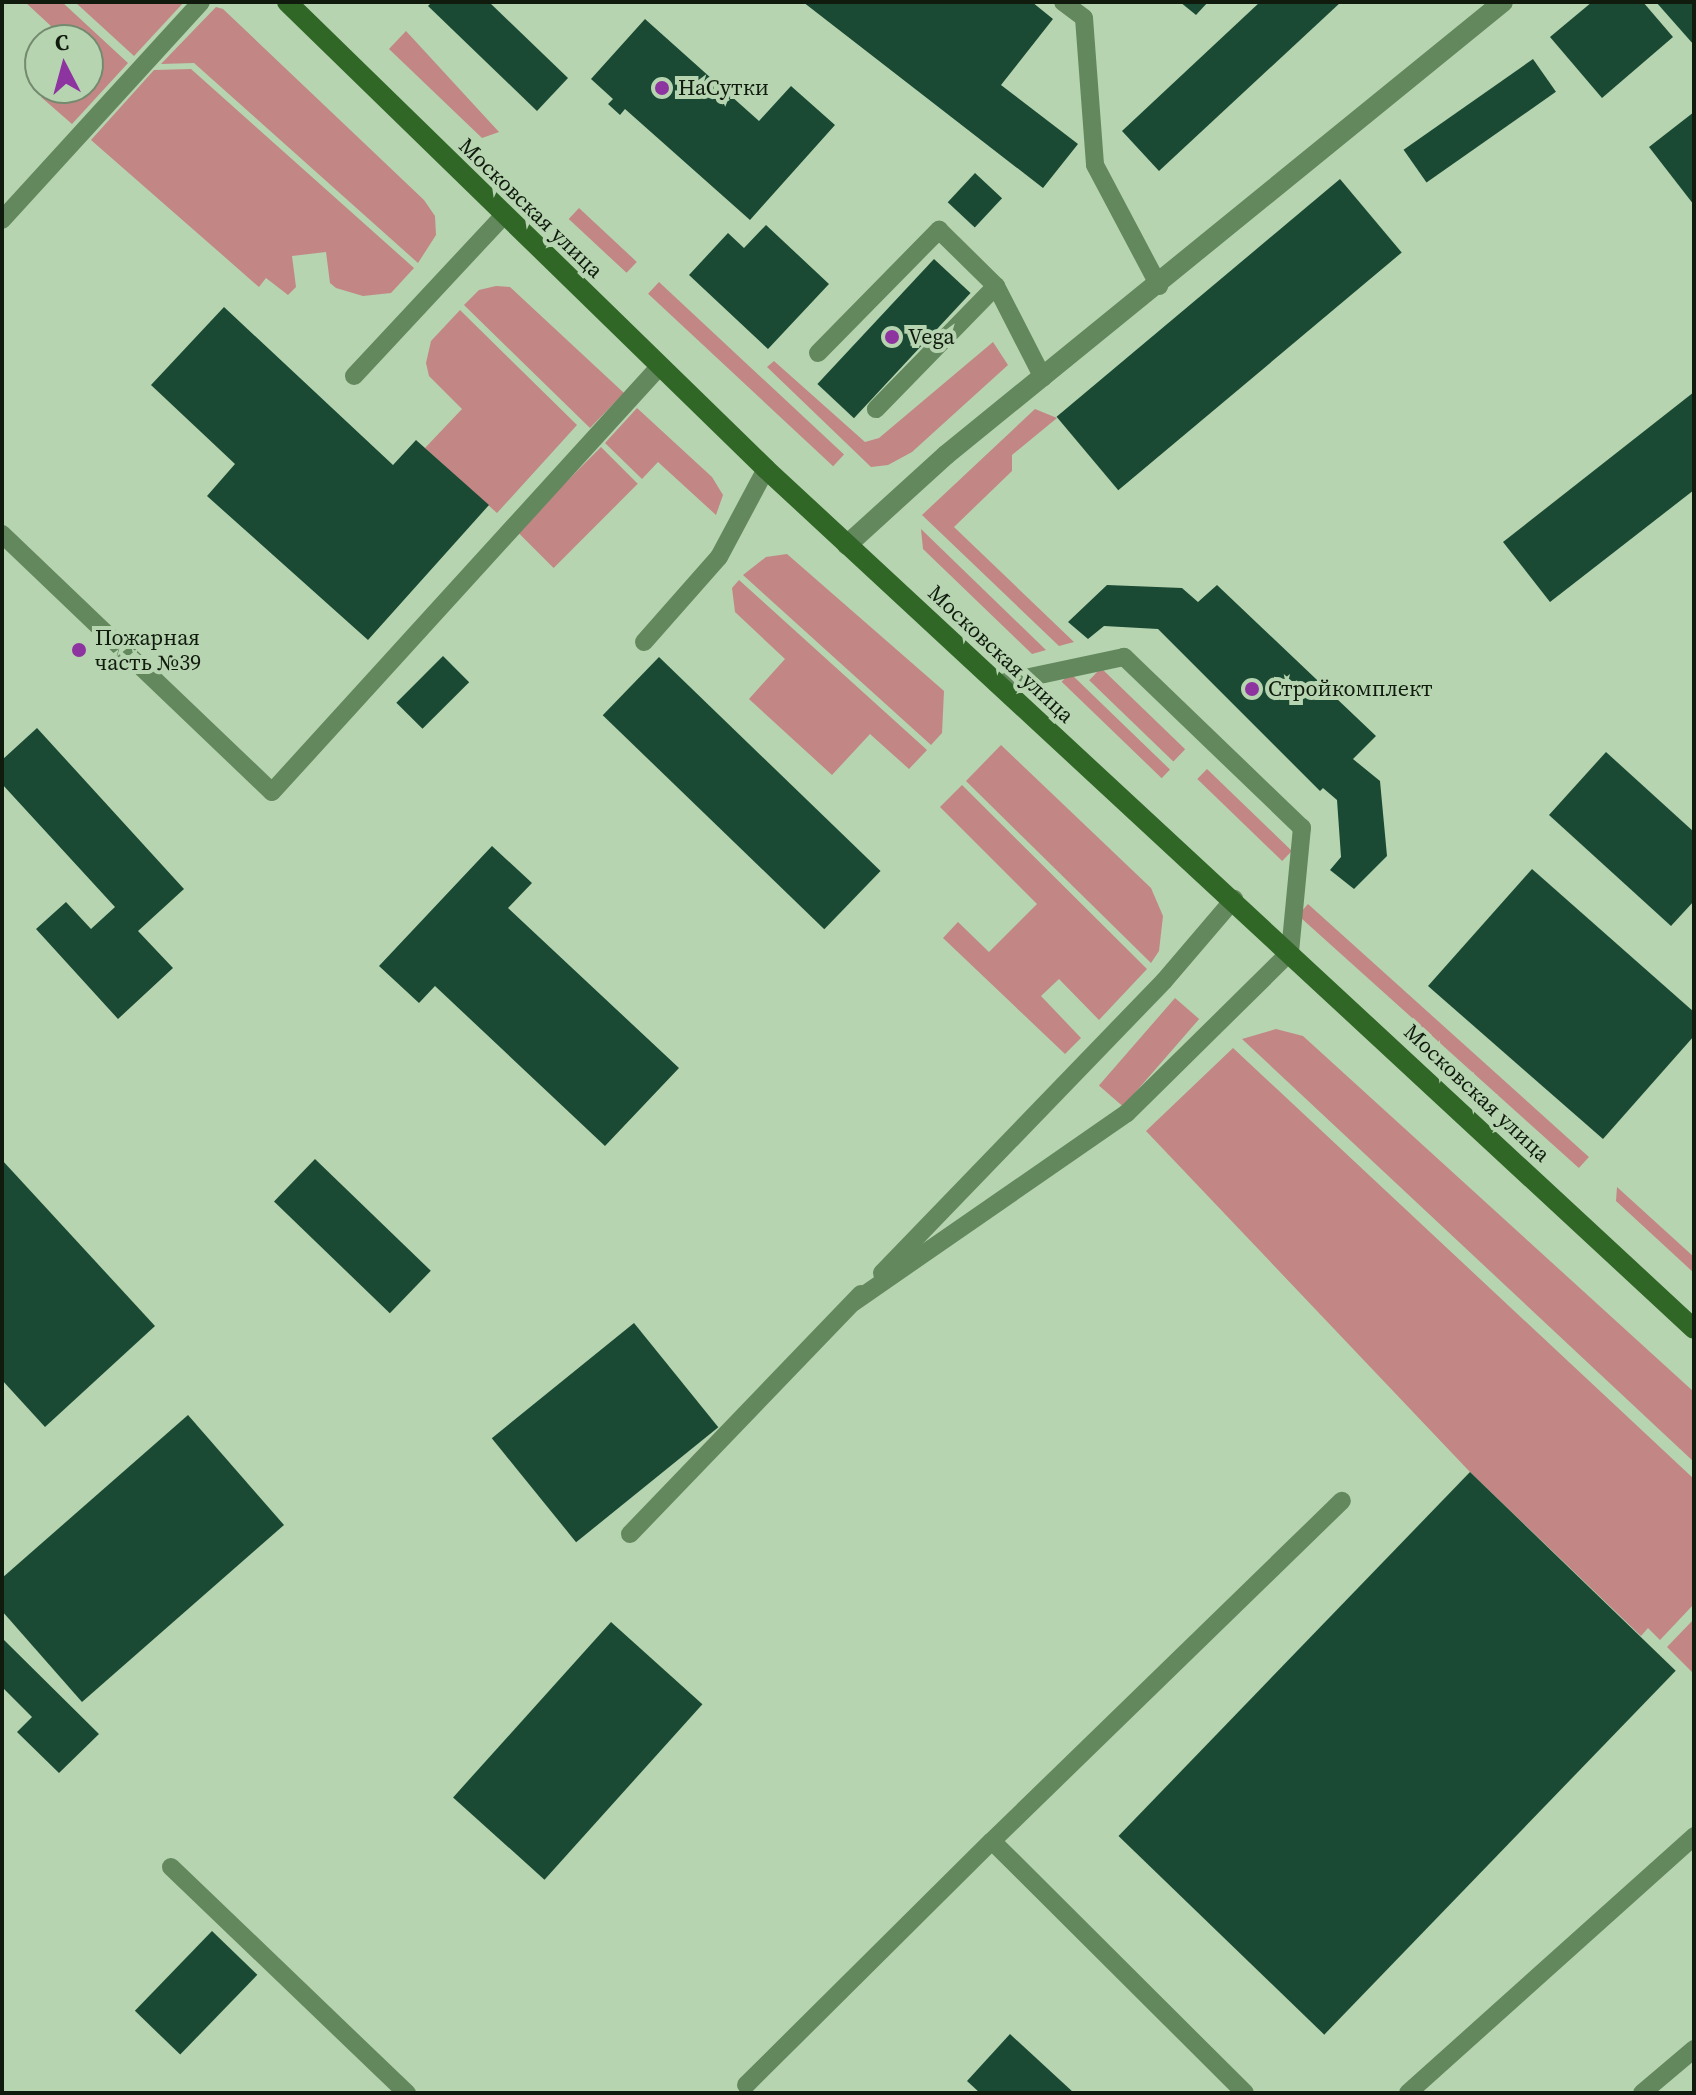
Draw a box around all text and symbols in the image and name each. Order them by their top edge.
north arrow [24,24,104,104]
text: С [53,26,70,58]
place label: НаСутки [678,75,769,101]
marker: НаСутки [653,79,671,97]
street label: Московская улица [454,133,608,283]
place label: Vega [908,324,955,350]
marker: Vega [883,328,901,346]
street label: Московская улица [923,580,1079,728]
place label: Пожарная часть №39 [95,624,201,676]
marker: Пожарная часть №39 [70,641,88,659]
place label: Стройкомплект [1268,676,1433,702]
marker: Стройкомплект [1243,680,1261,698]
street label: Московская улица [1399,1019,1555,1167]

